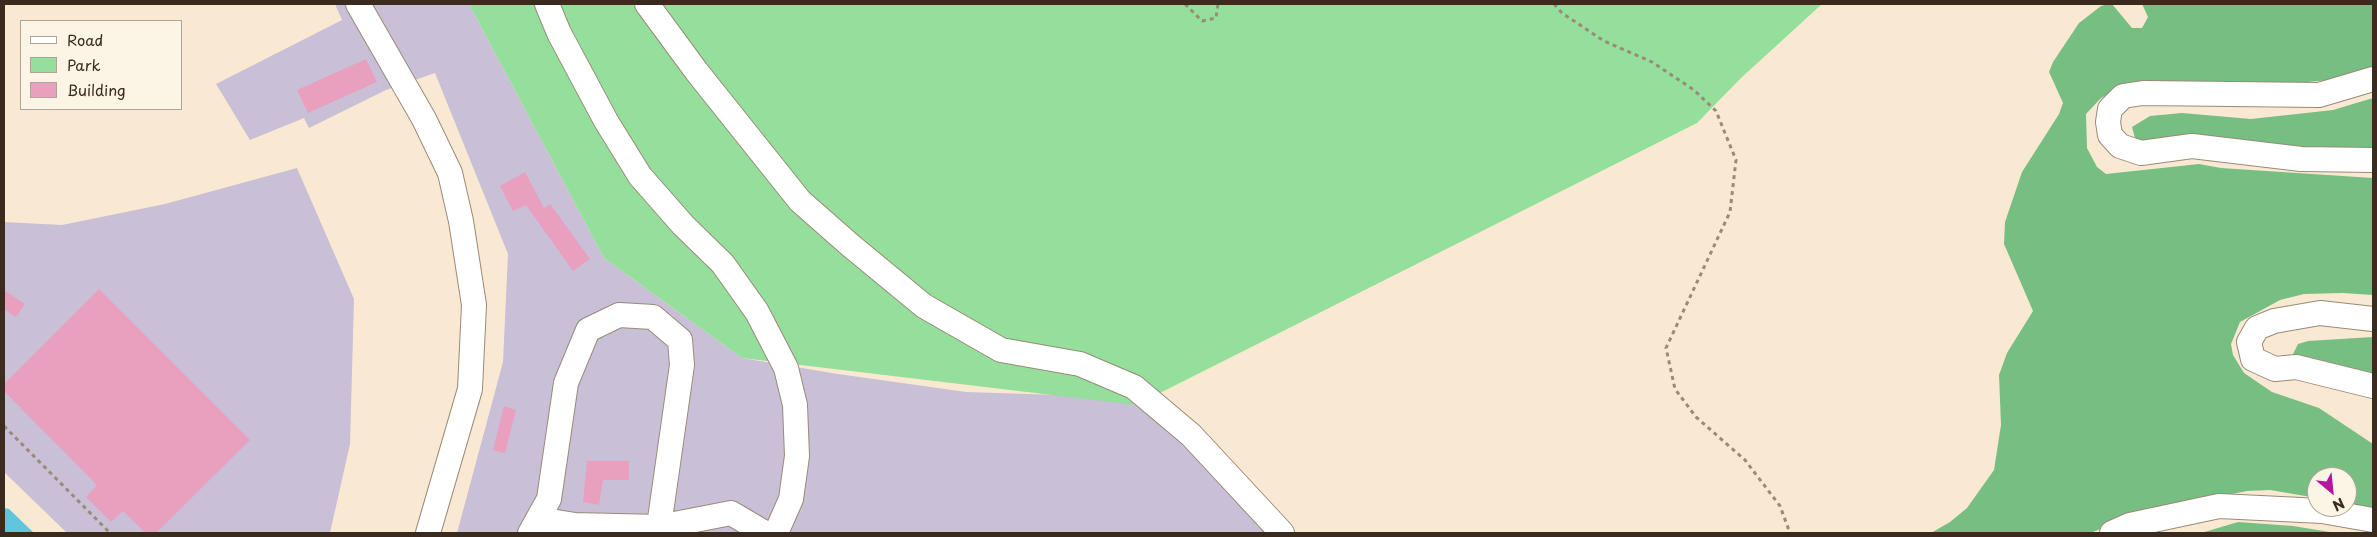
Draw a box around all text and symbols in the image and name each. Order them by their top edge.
legend [20,20,182,110]
text: Road [67,28,103,51]
text: Park [67,53,101,76]
text: Building [67,78,126,101]
north arrow [2307,467,2357,517]
text: N [2329,493,2349,517]

